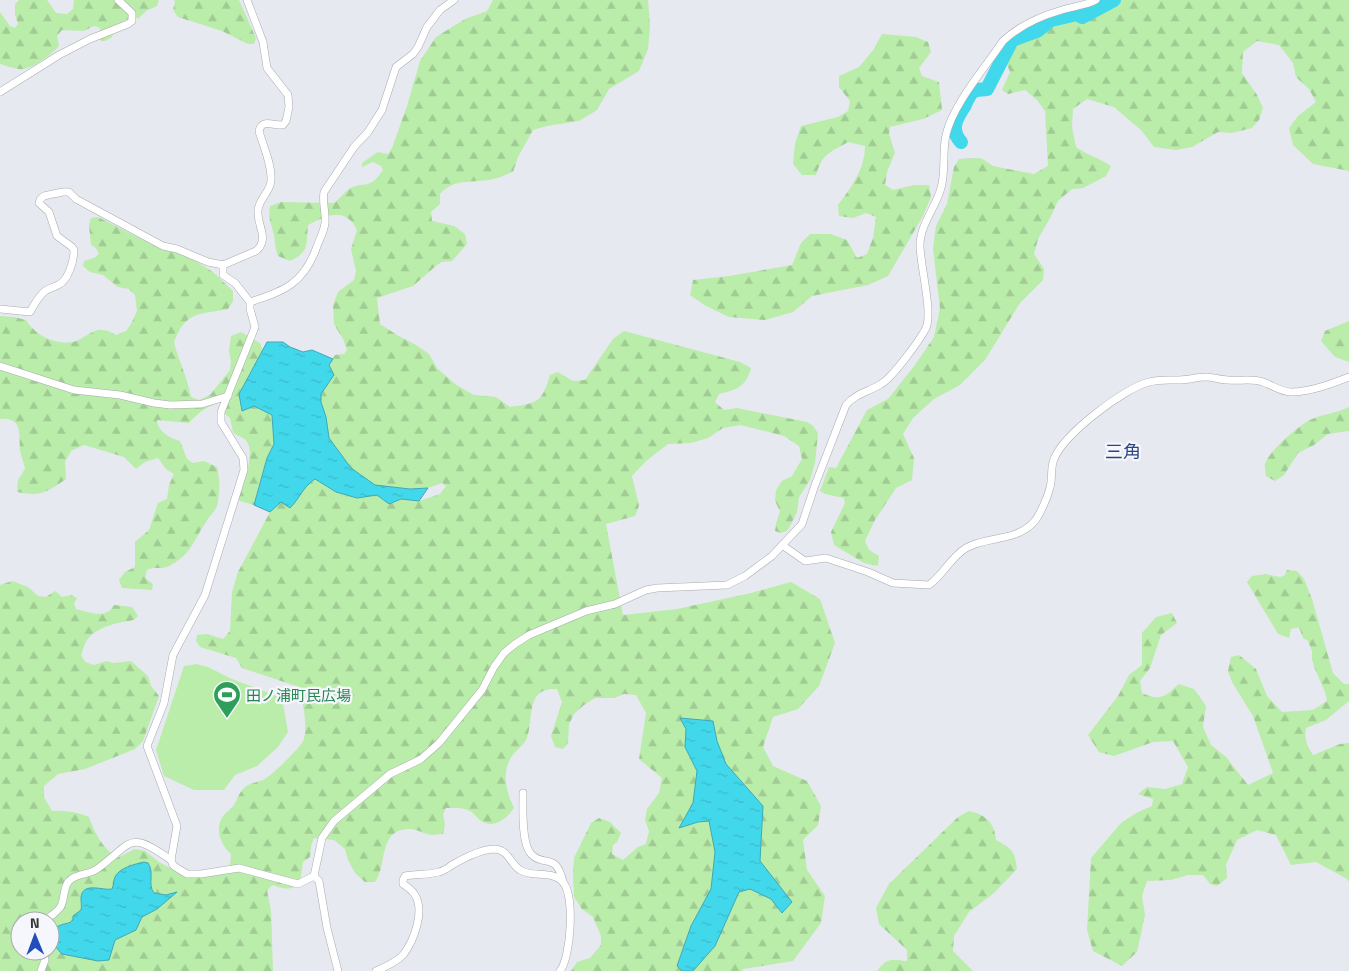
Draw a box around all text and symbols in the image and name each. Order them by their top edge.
district label: 三角 [1105,438,1141,465]
sports icon: 田ノ浦町民広場 [212,680,242,719]
place label: 田ノ浦町民広場 [246,684,351,707]
north arrow [10,911,60,961]
text: N [30,912,40,933]

